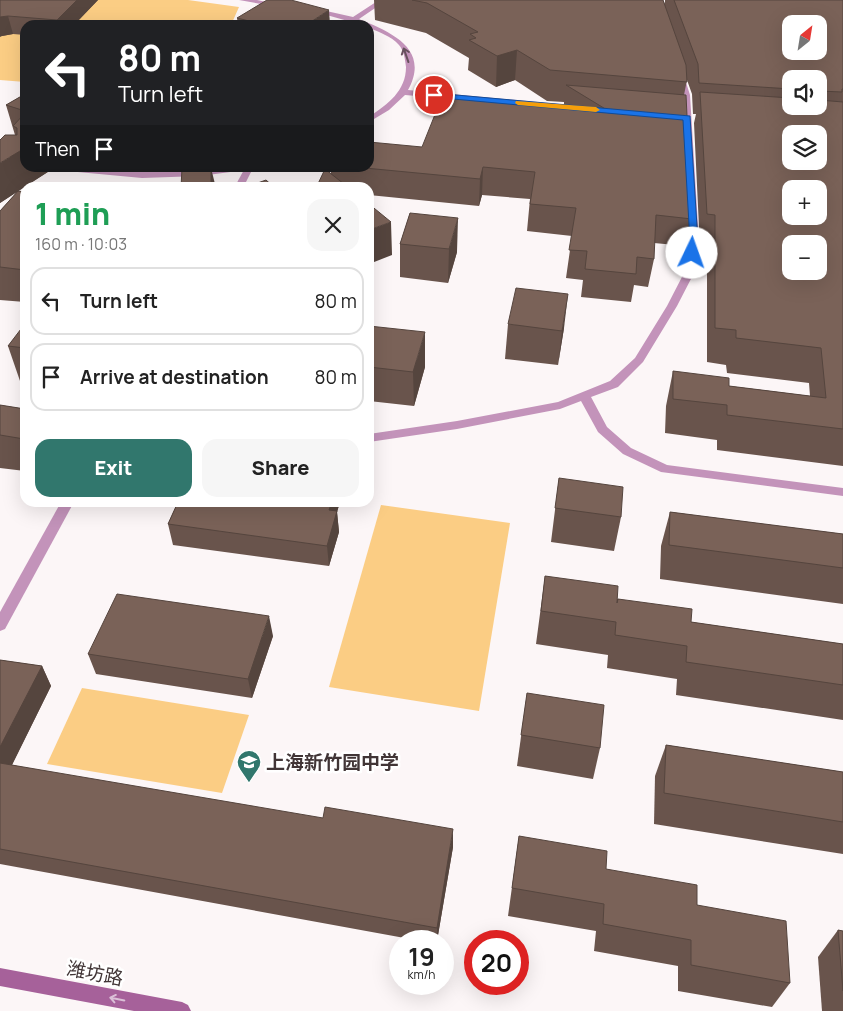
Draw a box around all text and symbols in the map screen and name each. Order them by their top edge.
north arrow [782,15,828,60]
map controls [782,15,827,280]
text: 80 m [118,34,201,82]
icon: left [35,40,100,105]
one-way arrow [401,47,410,63]
button: sound [782,70,827,115]
pin [413,74,455,116]
text: Turn left [118,79,203,109]
icon: arrive [420,81,448,109]
button: layers [782,125,827,170]
icon: arrive [90,135,118,163]
text: Then [35,136,80,162]
button: + [782,180,827,225]
text: 1 min [35,193,110,234]
button: close [307,199,359,251]
position arrow [665,226,717,278]
text: 160 m · 10:03 [35,233,127,255]
button: − [782,235,827,280]
icon: left [37,287,65,315]
text: Turn left [80,288,158,314]
text: 80 m [314,288,357,314]
icon: arrive [37,363,65,391]
text: Arrive at destination [80,364,269,390]
text: 80 m [314,364,357,390]
button: Exit [35,439,192,497]
button: Share [202,439,359,497]
school or university icon: 上海新竹园中学 [236,749,262,783]
place label: 上海新竹园中学 [266,749,399,775]
speed limit sign: 20 [464,930,529,995]
text: 19 [408,939,435,974]
street label: 潍坊路 [65,955,125,991]
text: km/h [408,966,435,983]
one-way arrow [109,993,125,1003]

